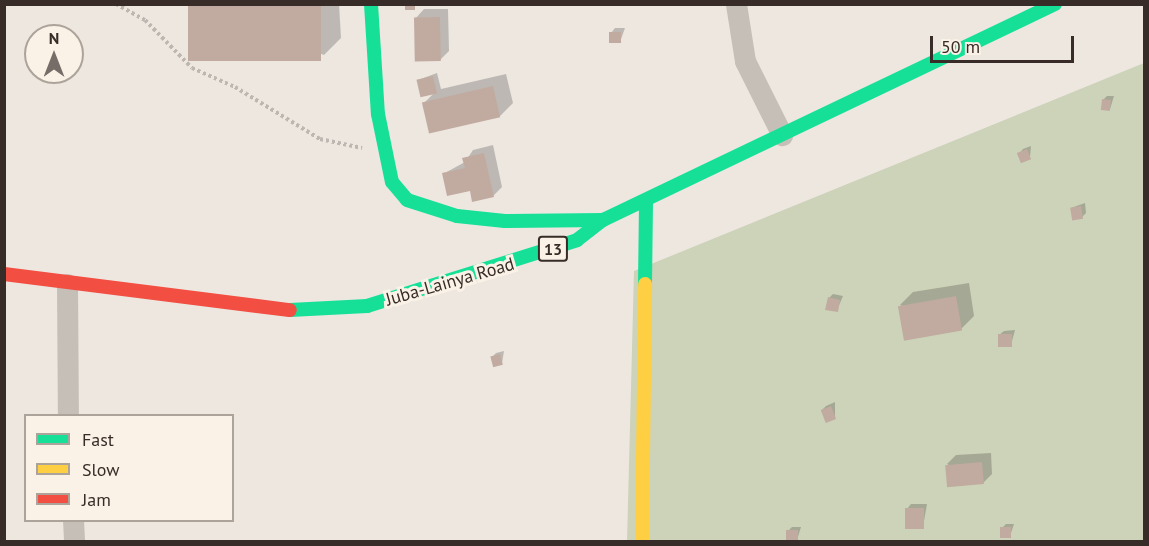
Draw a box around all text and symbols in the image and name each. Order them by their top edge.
north arrow [24,24,84,84]
scale bar [933,24,1077,62]
text: N [49,28,59,48]
text: 50 m [941,35,980,58]
road number: 13 [536,236,570,262]
street label: Juba-Lainya Road [383,253,517,311]
legend [24,414,234,522]
text: Fast [82,428,114,451]
text: Slow [82,458,120,481]
text: Jam [82,488,111,511]

